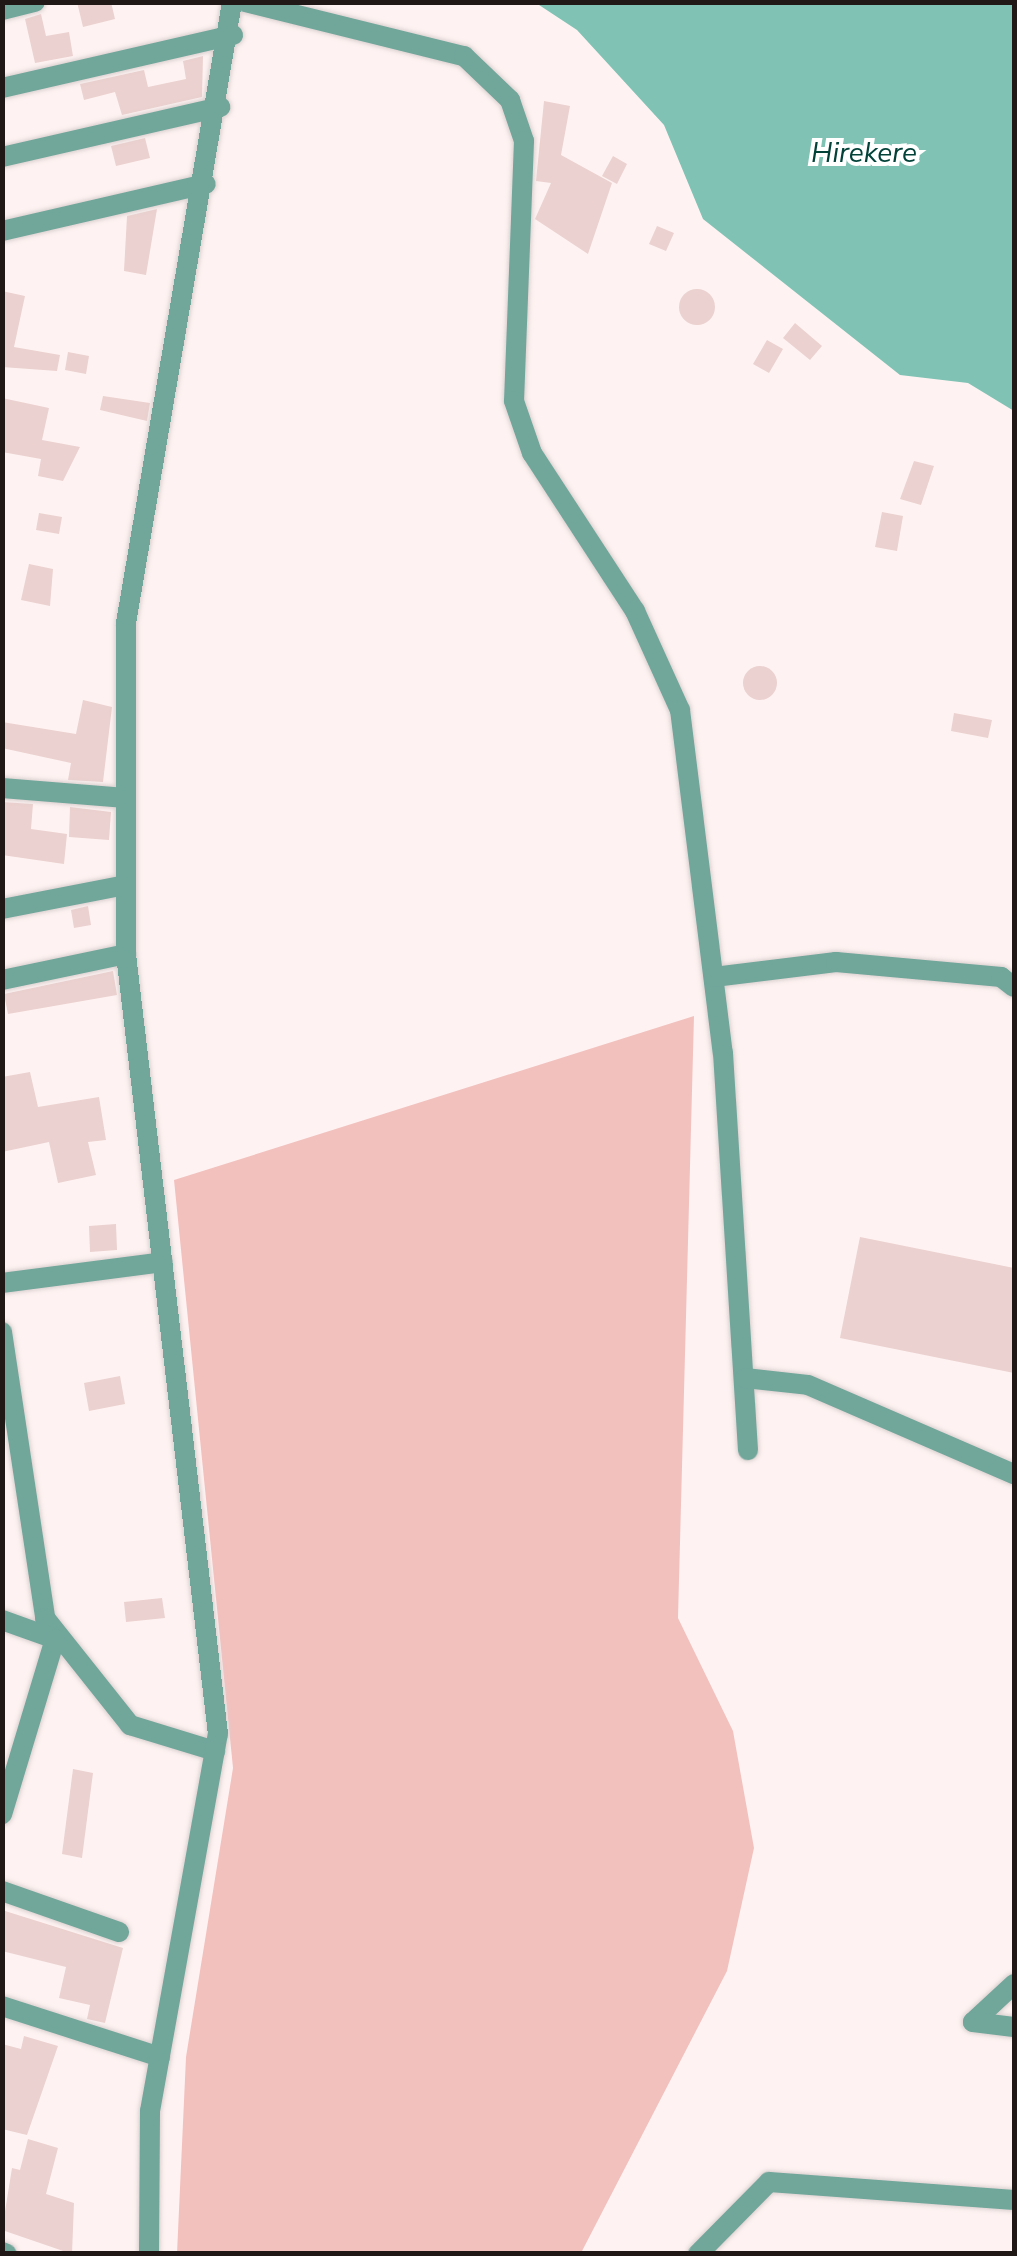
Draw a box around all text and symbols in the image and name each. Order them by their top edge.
water label: Hirekere [811,136,917,170]

